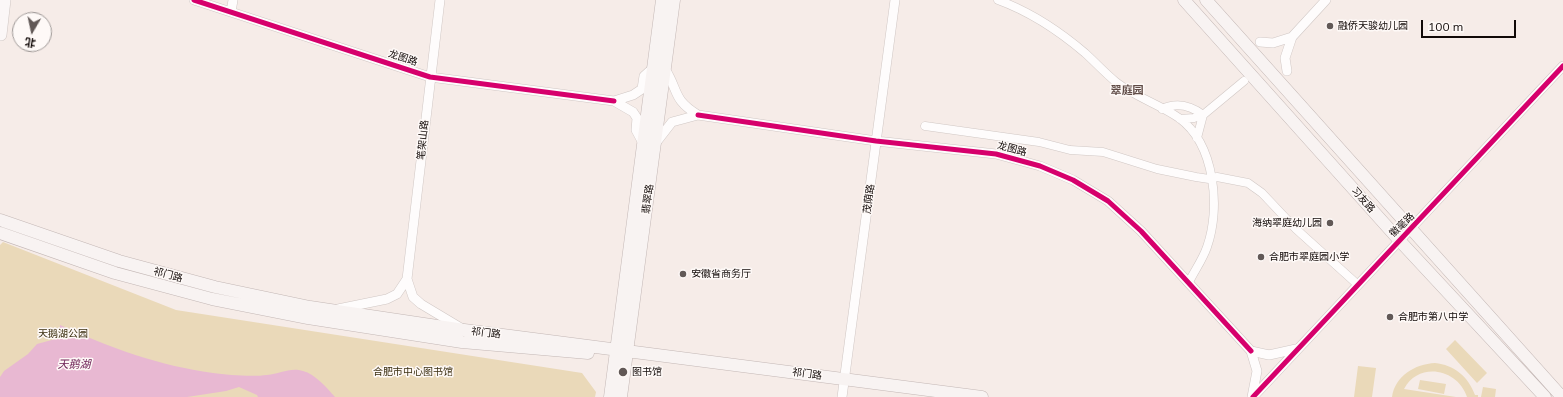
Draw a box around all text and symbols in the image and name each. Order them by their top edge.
north arrow [12,12,52,52]
scale bar [1423,12,1518,38]
text: 100 m [1428,19,1463,34]
place label: 融侨天骏幼儿园 [1338,20,1408,32]
marker: 融侨天骏幼儿园 [1325,21,1335,31]
text: 北 [24,35,37,51]
street label: 龙图路 [387,48,419,68]
district label: 翠庭园 [1111,84,1143,98]
street label: 笔架山路 [415,119,431,161]
street label: 龙图路 [996,139,1028,159]
street label: 翡翠路 [640,183,656,215]
street label: 茂荫路 [861,183,877,215]
street label: 习友路 [1349,185,1377,215]
street label: 徽毫路 [1387,210,1417,240]
place label: 海纳翠庭幼儿园 [1252,217,1322,229]
marker: 海纳翠庭幼儿园 [1325,218,1335,228]
place label: 合肥市翠庭园小学 [1269,251,1349,263]
marker: 合肥市翠庭园小学 [1256,252,1266,262]
street label: 祁门路 [152,265,184,285]
place label: 安徽省商务厅 [691,268,751,280]
marker: 安徽省商务厅 [678,269,688,279]
place label: 合肥市第八中学 [1398,311,1468,323]
marker: 合肥市第八中学 [1385,312,1395,322]
street label: 祁门路 [470,325,502,341]
park label: 天鹅湖公园 [38,328,88,340]
water label: 天鹅湖 [58,358,90,372]
park label: 合肥市中心图书馆 [373,366,453,378]
marker: 图书馆 [617,366,629,378]
place label: 图书馆 [632,366,662,378]
street label: 祁门路 [791,366,823,382]

